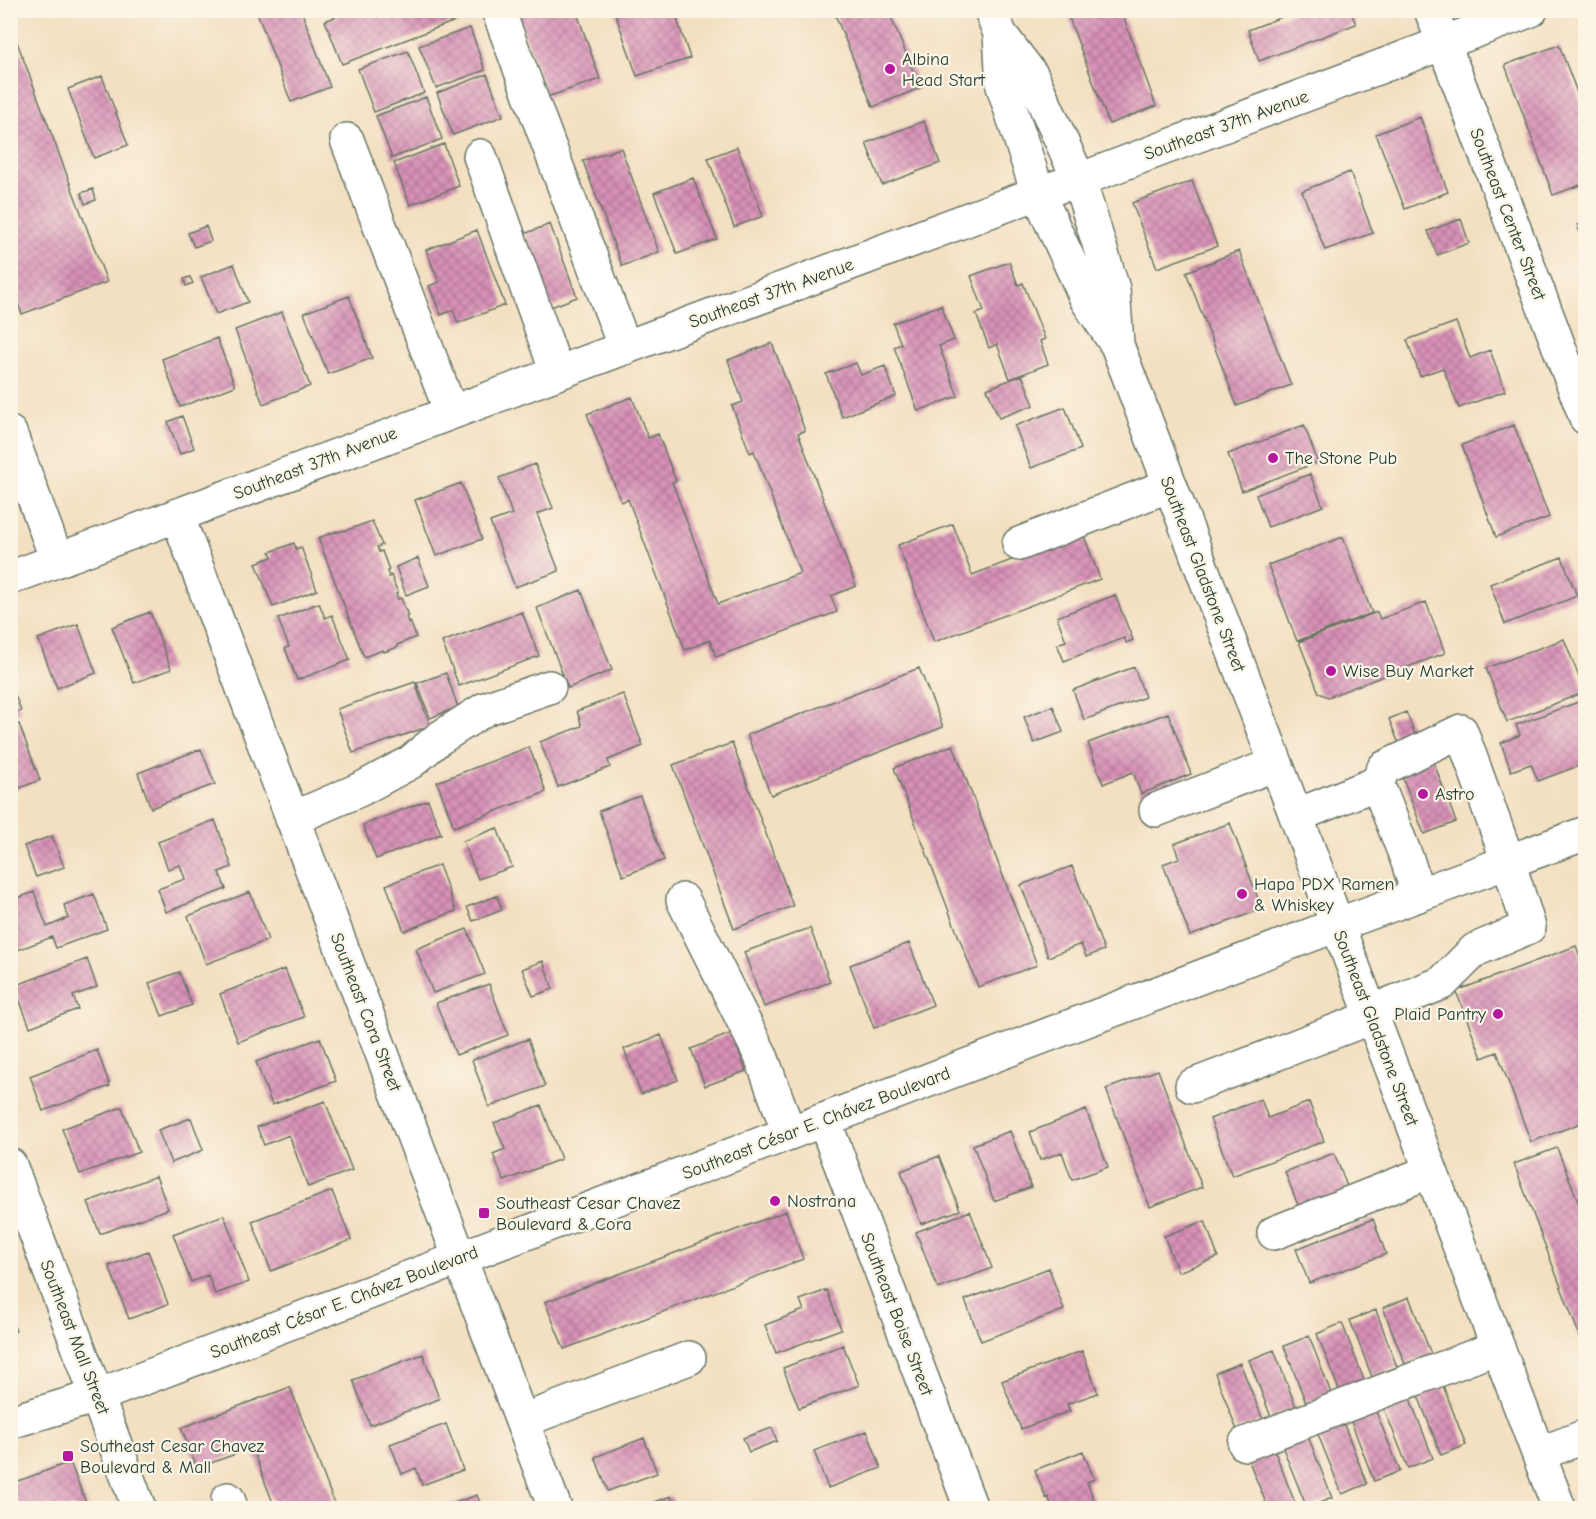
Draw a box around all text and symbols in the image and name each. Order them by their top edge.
place label: Albina Head Start [902,49,986,91]
marker: Albina Head Start [883,62,897,76]
street label: Southeast 37th Avenue [1141,86,1311,165]
street label: Southeast Center Street [1465,125,1550,304]
street label: Southeast 37th Avenue [686,254,856,333]
street label: Southeast 37th Avenue [230,423,400,504]
place label: The Stone Pub [1285,448,1397,469]
marker: The Stone Pub [1266,451,1280,465]
street label: Southeast Gladstone Street [1156,473,1250,676]
place label: Wise Buy Market [1343,661,1474,682]
marker: Wise Buy Market [1324,664,1338,678]
place label: Astro [1435,784,1474,805]
marker: Astro [1416,787,1430,801]
place label: Hapa PDX Ramen & Whiskey [1254,874,1395,916]
marker: Hapa PDX Ramen & Whiskey [1235,887,1249,901]
street label: Southeast Gladstone Street [1329,927,1423,1130]
street label: Southeast Cora Street [326,930,406,1095]
place label: Plaid Pantry [1394,1004,1487,1025]
marker: Plaid Pantry [1491,1007,1505,1021]
street label: Southeast César E. Chávez Boulevard [679,1063,953,1184]
place label: Nostrana [787,1191,856,1212]
place label: Southeast Cesar Chavez Boulevard & Cora [496,1193,681,1235]
marker: Nostrana [768,1194,782,1208]
marker: Southeast Cesar Chavez Boulevard & Cora [477,1206,491,1220]
street label: Southeast Boise Street [856,1230,938,1399]
street label: Southeast César E. Chávez Boulevard [207,1242,481,1363]
street label: Southeast Mall Street [35,1257,114,1418]
place label: Southeast Cesar Chavez Boulevard & Mall [80,1436,265,1478]
marker: Southeast Cesar Chavez Boulevard & Mall [61,1449,75,1463]

